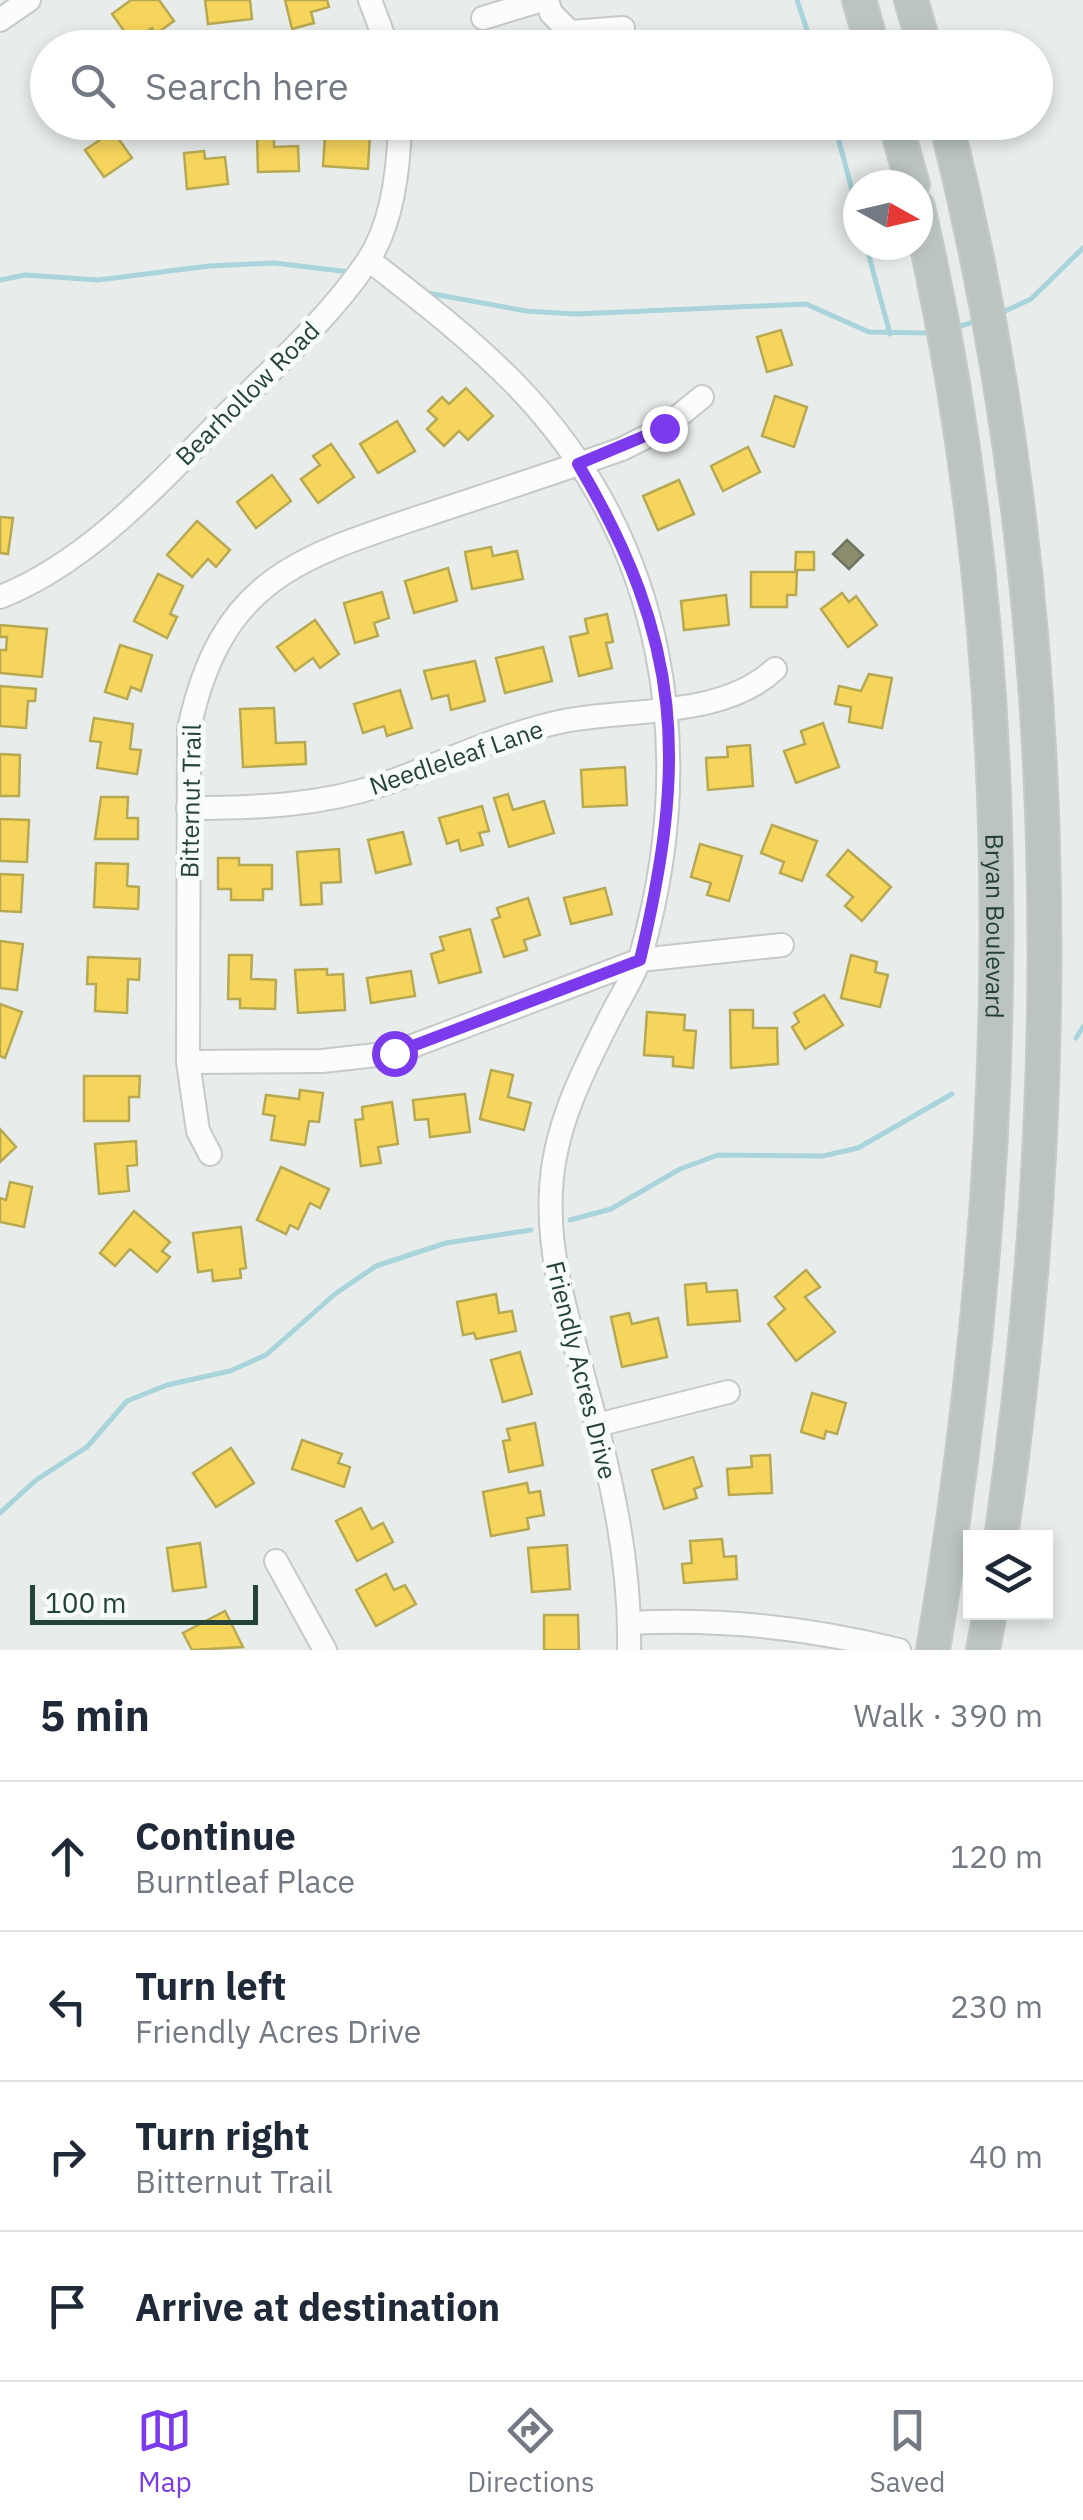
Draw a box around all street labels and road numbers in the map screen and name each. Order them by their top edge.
street label: Bearhollow Road [168,314,326,472]
street label: Needleleaf Lane [365,712,547,802]
street label: Bitternut Trail [172,723,208,878]
street label: Bryan Boulevard [979,833,1013,1019]
street label: Friendly Acres Drive [539,1257,625,1483]

